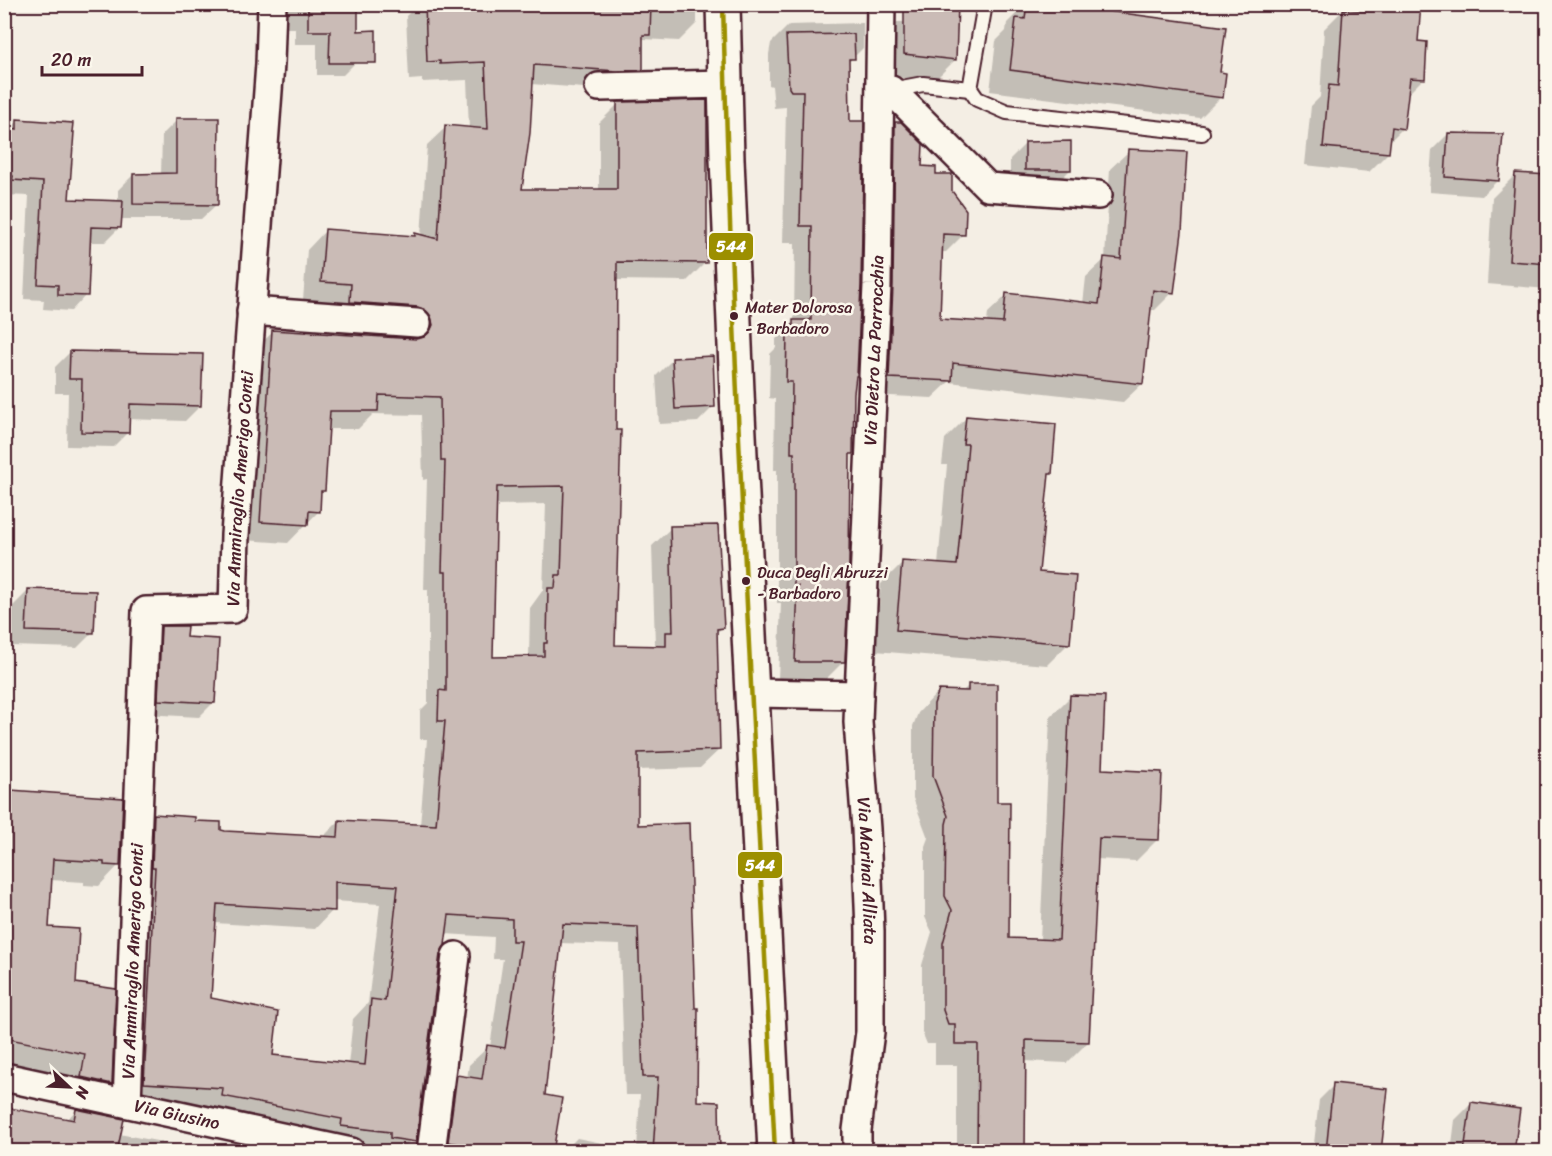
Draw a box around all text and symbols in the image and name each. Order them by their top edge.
scale bar [42,39,142,77]
text: 20 m [51,44,91,76]
line badge: 544 [708,232,754,261]
text: 544 [716,232,746,261]
street label: Via Dietro La Parrocchia [854,255,893,446]
place label: Mater Dolorosa - Barbadoro [745,293,852,343]
marker: Mater Dolorosa - Barbadoro [728,310,740,322]
street label: Via Ammiraglio Amerigo Conti [217,369,263,607]
place label: Duca Degli Abruzzi - Barbadoro [757,558,888,608]
marker: Duca Degli Abruzzi - Barbadoro [740,575,752,587]
street label: Via Marinai Alliata [848,796,886,944]
street label: Via Ammiraglio Amerigo Conti [112,842,153,1080]
line badge: 544 [737,851,783,879]
text: 544 [745,851,775,880]
north arrow [39,1057,99,1117]
text: N [66,1081,98,1104]
street label: Via Giusino [131,1090,223,1139]

